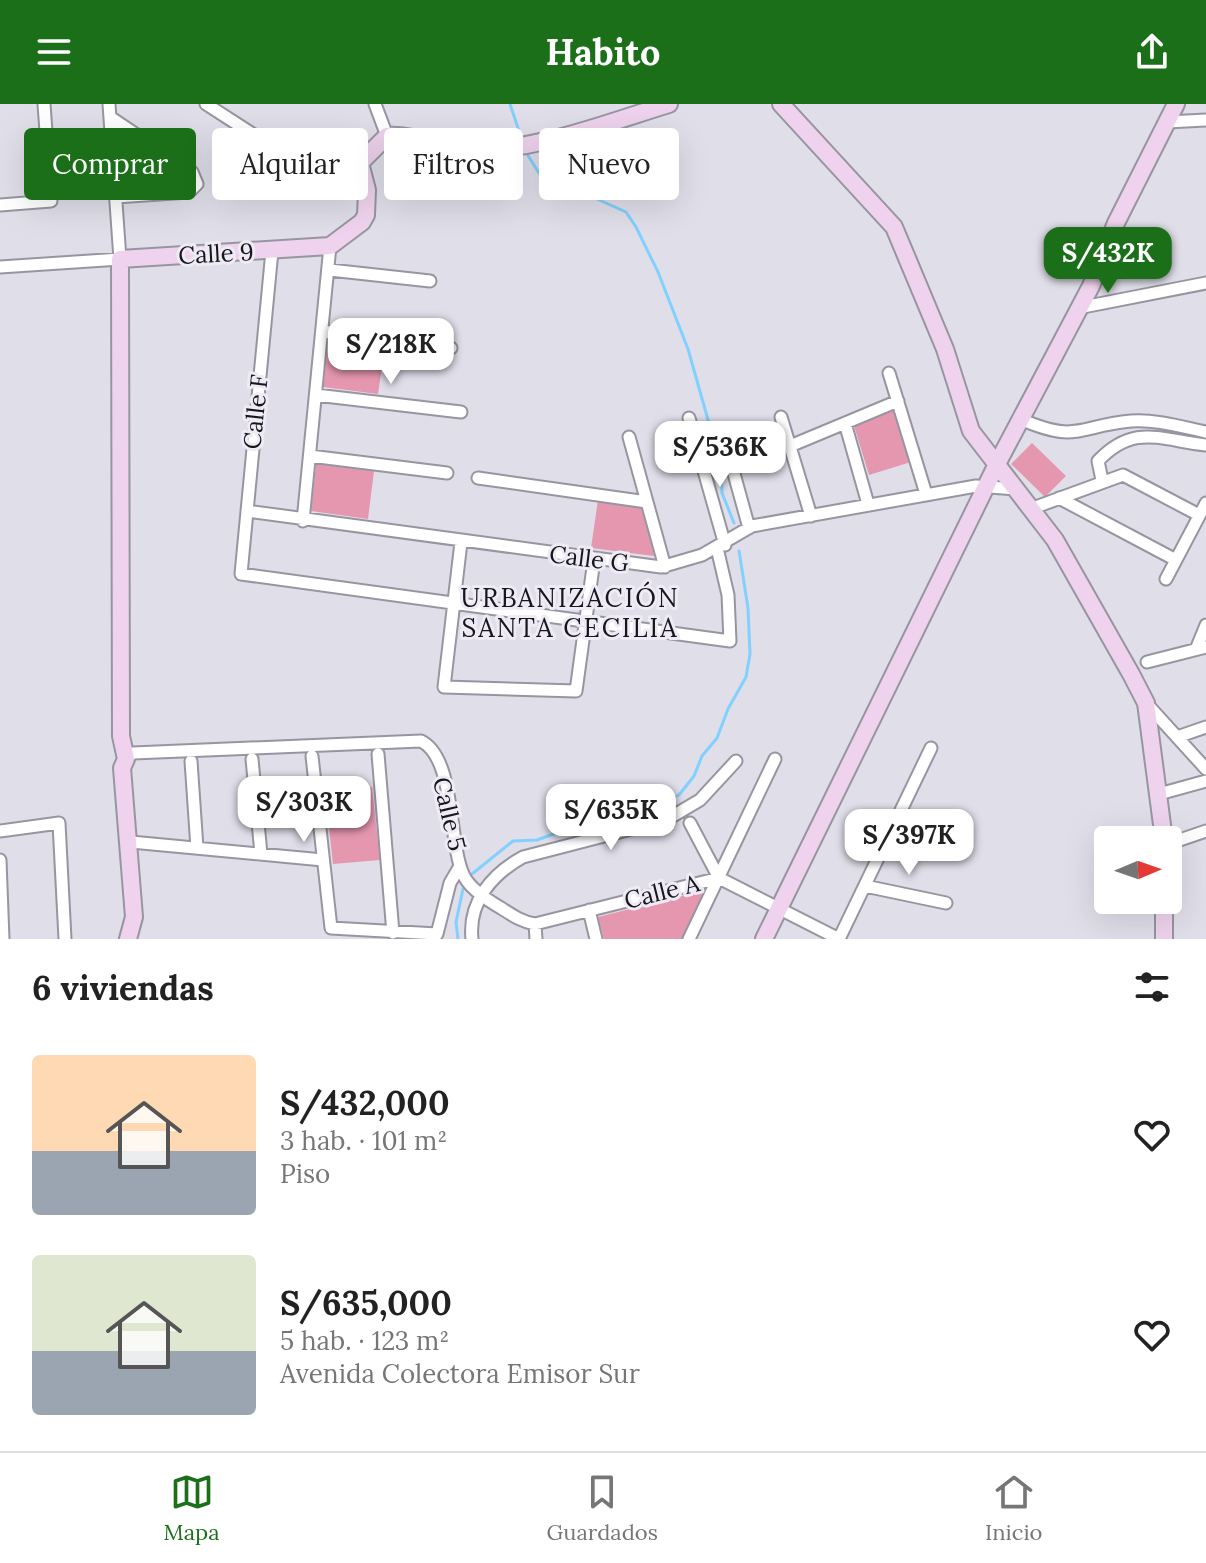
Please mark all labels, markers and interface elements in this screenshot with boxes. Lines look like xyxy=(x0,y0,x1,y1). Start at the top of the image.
text: Habito xyxy=(546,29,660,75)
icon: menu xyxy=(32,30,76,74)
icon: share xyxy=(1130,30,1174,74)
chip: Comprar xyxy=(24,128,196,200)
chip: Alquilar xyxy=(212,128,368,200)
chip: Filtros xyxy=(384,128,523,200)
chip: Nuevo xyxy=(539,128,679,200)
pin: S/432K xyxy=(1043,227,1173,295)
street label: Calle 9 xyxy=(178,236,254,271)
text: S/432K xyxy=(1062,236,1154,269)
pin: S/218K xyxy=(326,318,456,386)
text: S/218K xyxy=(346,327,436,360)
street label: Calle F xyxy=(236,373,275,451)
pin: S/536K xyxy=(655,421,785,489)
text: S/536K xyxy=(673,430,767,463)
street label: Calle G xyxy=(548,538,631,579)
district label: URBANIZACIÓN SANTA CECILIA xyxy=(461,581,679,644)
street label: Calle 5 xyxy=(426,774,473,854)
pin: S/303K xyxy=(239,776,369,844)
pin: S/635K xyxy=(546,784,676,852)
text: S/303K xyxy=(256,785,352,818)
text: S/635K xyxy=(564,793,658,826)
pin: S/397K xyxy=(844,809,974,877)
text: S/397K xyxy=(863,818,955,851)
north arrow xyxy=(1094,826,1182,914)
map controls xyxy=(1094,826,1182,914)
street label: Calle A xyxy=(621,867,704,916)
icon: filters xyxy=(1130,965,1174,1009)
text: 6 viviendas xyxy=(32,966,214,1009)
text: S/432,000 xyxy=(280,1081,450,1124)
icon: home xyxy=(96,1087,192,1183)
icon: heart xyxy=(1130,1113,1174,1157)
text: 3 hab. · 101 m² xyxy=(280,1124,447,1157)
text: Piso xyxy=(280,1157,330,1190)
text: S/635,000 xyxy=(280,1281,452,1324)
icon: home xyxy=(96,1287,192,1383)
icon: heart xyxy=(1130,1313,1174,1357)
text: 5 hab. · 123 m² xyxy=(280,1324,449,1357)
text: Avenida Colectora Emisor Sur xyxy=(280,1357,640,1390)
tab: Mapa xyxy=(164,1470,220,1546)
tab: Guardados xyxy=(547,1470,658,1546)
tab: Inicio xyxy=(985,1470,1042,1546)

